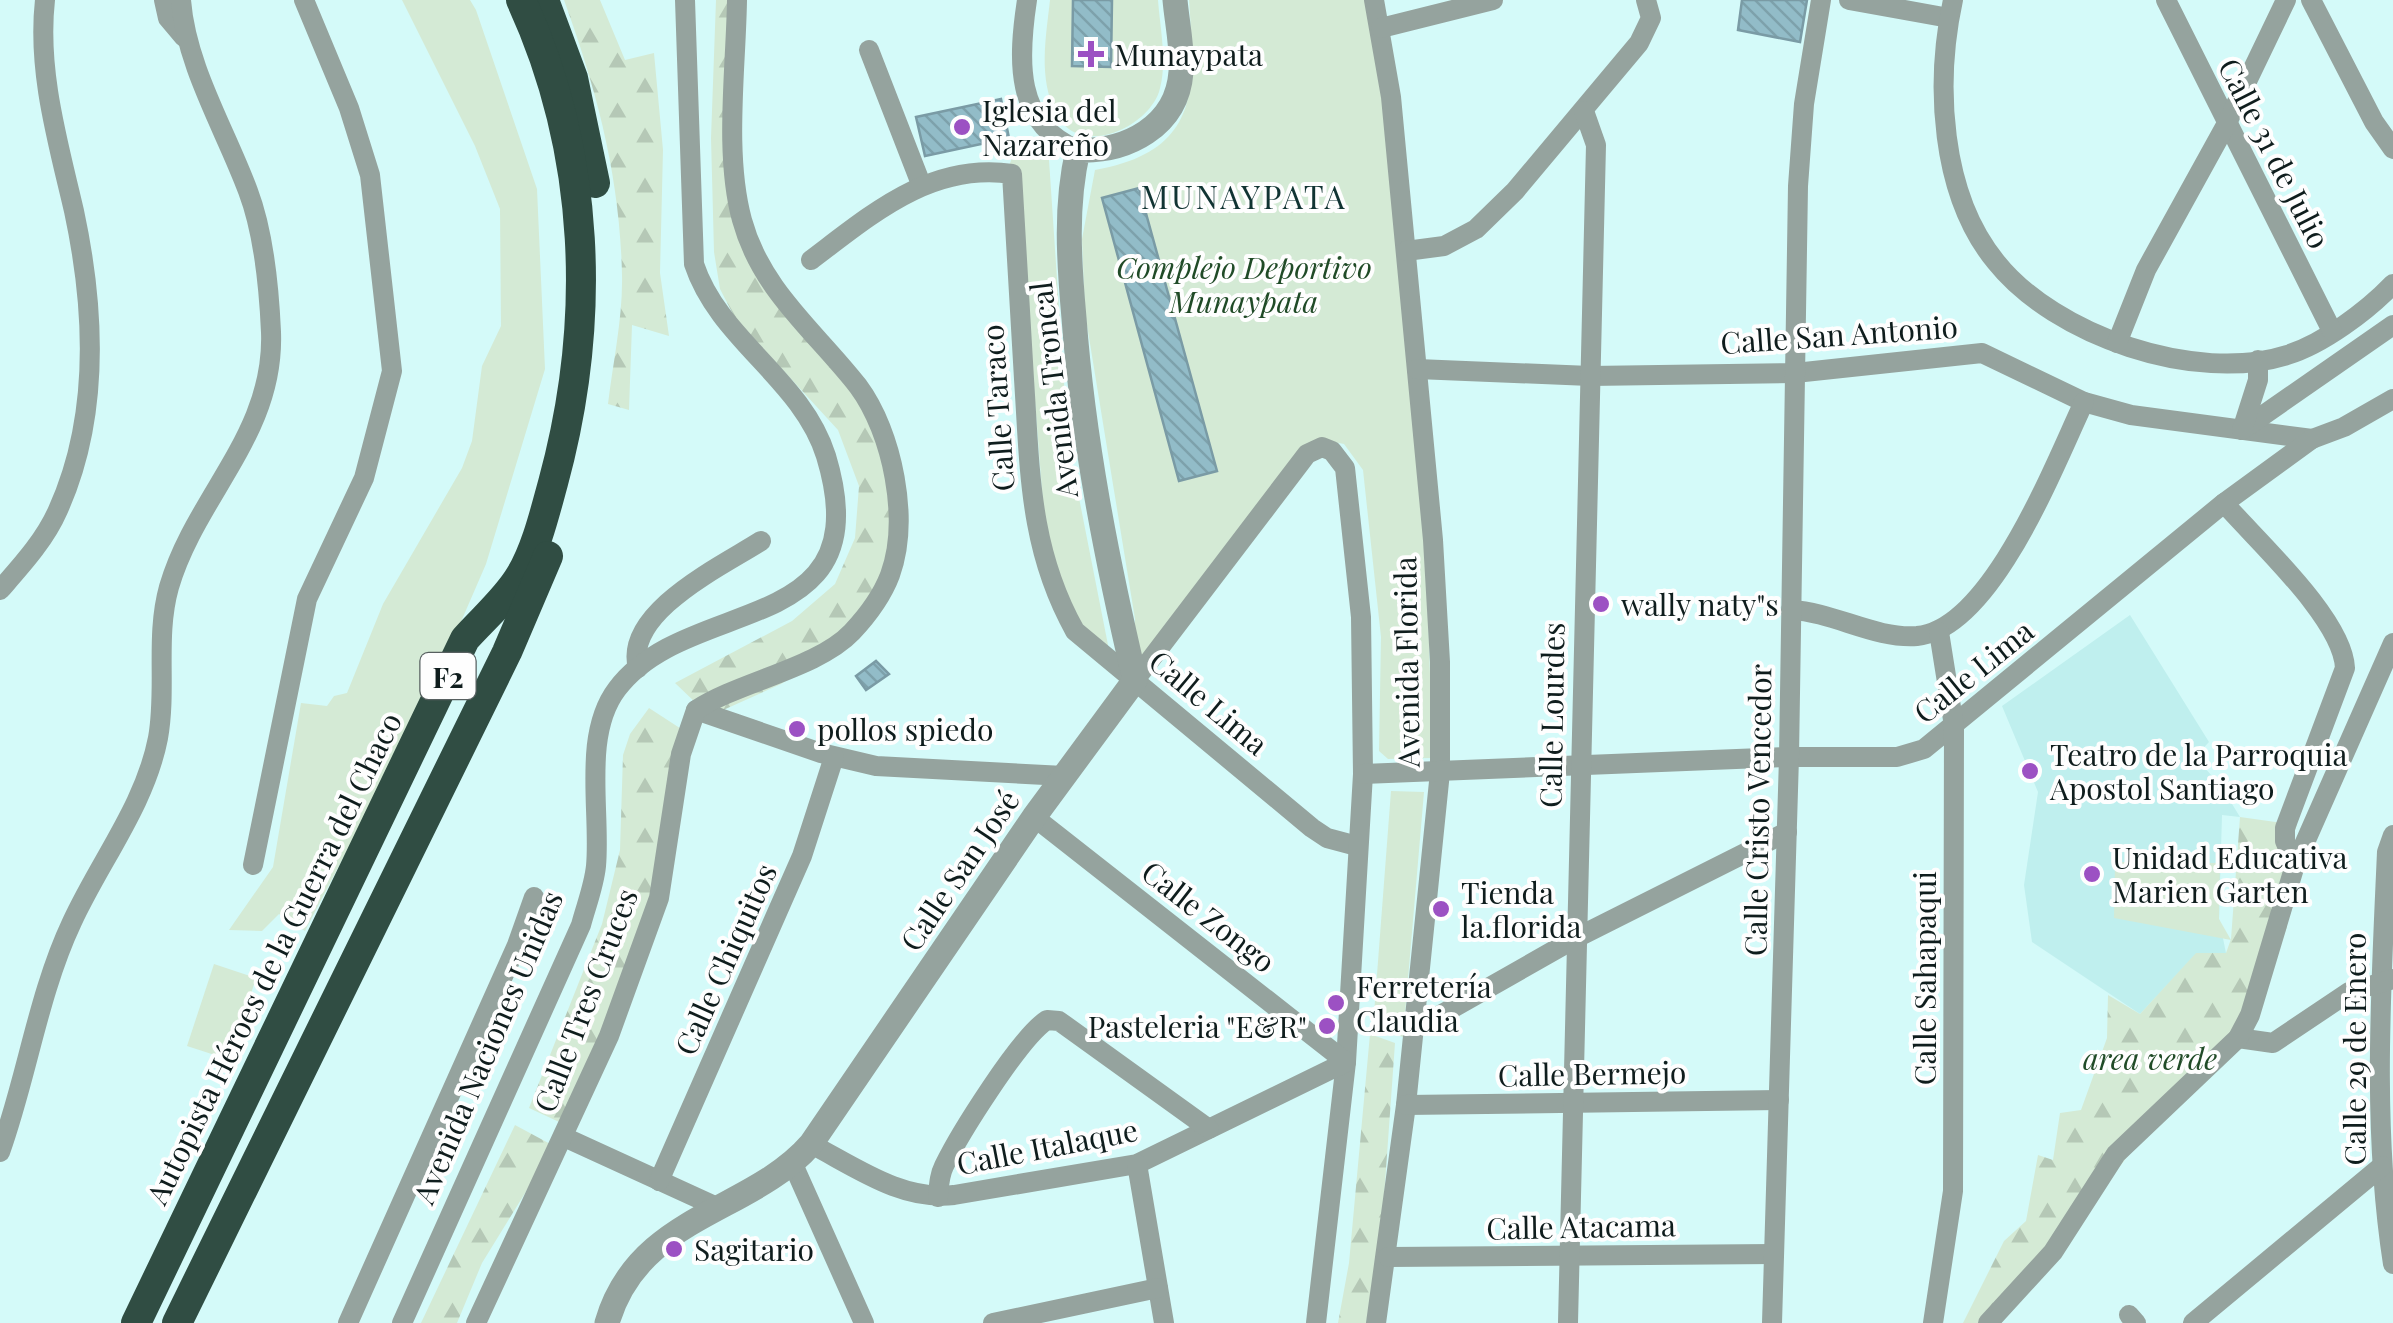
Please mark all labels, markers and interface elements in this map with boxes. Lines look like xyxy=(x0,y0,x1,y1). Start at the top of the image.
place label: Munaypata xyxy=(1114,34,1263,74)
marker: Munaypata xyxy=(1078,41,1104,67)
street label: Calle 31 de Julio xyxy=(2210,51,2340,255)
place label: Iglesia del Nazareño xyxy=(982,90,1117,164)
marker: Iglesia del Nazareño xyxy=(951,116,973,138)
district label: MUNAYPATA xyxy=(1141,174,1347,217)
park label: Complejo Deportivo Munaypata xyxy=(1116,247,1372,321)
street label: Avenida Troncal xyxy=(1020,279,1086,502)
street label: Calle San Antonio xyxy=(1719,306,1959,362)
street label: Calle Taraco xyxy=(971,323,1023,493)
street label: Avenida Florida xyxy=(1384,556,1428,769)
place label: wally naty"s xyxy=(1621,584,1779,624)
marker: wally naty"s xyxy=(1590,593,1612,615)
street label: Calle Lima xyxy=(1905,610,2041,732)
street label: Calle Lourdes xyxy=(1529,622,1573,808)
street label: Calle Lima xyxy=(1141,641,1277,763)
road number: F2 xyxy=(420,653,476,699)
street label: Calle Cristo Vencedor xyxy=(1734,664,1780,956)
street label: Autopista Héroes de la Guerra del Chaco xyxy=(136,705,410,1211)
place label: pollos spiedo xyxy=(817,709,993,749)
marker: pollos spiedo xyxy=(786,718,808,740)
place label: Teatro de la Parroquia Apostol Santiago xyxy=(2049,734,2347,808)
marker: Teatro de la Parroquia Apostol Santiago xyxy=(2019,760,2041,782)
street label: Calle San José xyxy=(890,782,1028,958)
place label: Unidad Educativa Marien Garten xyxy=(2112,837,2348,911)
street label: Calle Zongo xyxy=(1134,851,1284,981)
street label: Calle Chiquitos xyxy=(665,857,785,1061)
marker: Unidad Educativa Marien Garten xyxy=(2081,863,2103,885)
street label: Calle Sahapaqui xyxy=(1904,871,1944,1085)
place label: Tienda la.florida xyxy=(1461,872,1581,946)
street label: Calle Tres Cruces xyxy=(524,882,646,1118)
street label: Avenida Naciones Unidas xyxy=(402,884,571,1211)
marker: Tienda la.florida xyxy=(1430,898,1452,920)
street label: Calle 29 de Enero xyxy=(2334,933,2374,1165)
place label: Ferretería Claudia xyxy=(1356,966,1492,1040)
marker: Ferretería Claudia xyxy=(1325,992,1347,1014)
place label: Pasteleria "E&R" xyxy=(1088,1006,1307,1046)
marker: Pasteleria "E&R" xyxy=(1316,1015,1338,1037)
park label: area verde xyxy=(2083,1038,2217,1078)
street label: Calle Bermejo xyxy=(1497,1051,1687,1095)
street label: Calle Italaque xyxy=(953,1109,1141,1183)
street label: Calle Atacama xyxy=(1486,1204,1676,1248)
place label: Sagitario xyxy=(694,1229,814,1269)
marker: Sagitario xyxy=(663,1238,685,1260)

